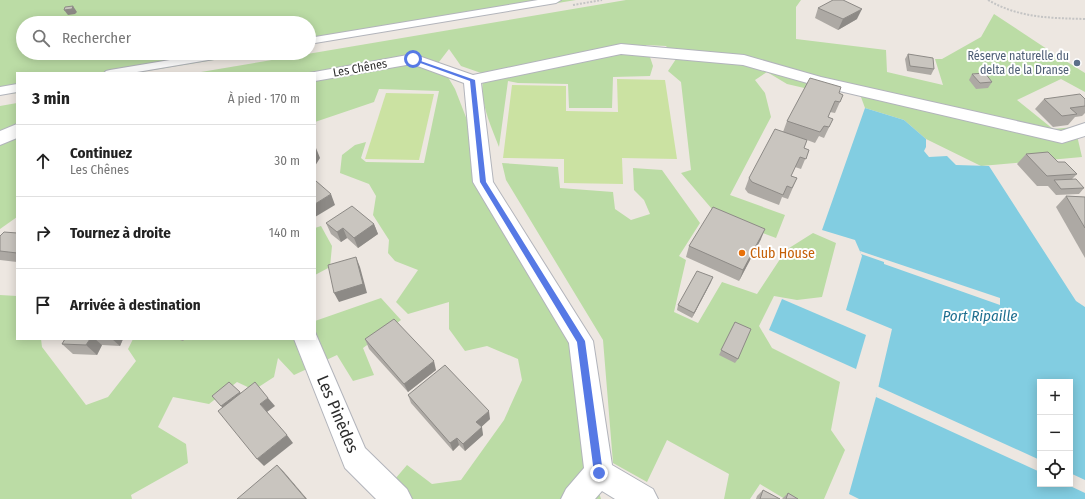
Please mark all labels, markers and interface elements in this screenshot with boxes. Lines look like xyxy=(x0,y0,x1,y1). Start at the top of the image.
search box xyxy=(16,16,316,60)
icon: search xyxy=(30,27,52,49)
text: Rechercher xyxy=(62,29,131,47)
place label: Réserve naturelle du delta de la Dranse xyxy=(968,49,1069,77)
route start xyxy=(404,50,422,68)
street label: Les Chênes xyxy=(332,56,388,80)
marker: Réserve naturelle du delta de la Dranse xyxy=(1072,58,1082,68)
text: 3 min xyxy=(32,88,70,109)
text: À pied · 170 m xyxy=(228,91,300,106)
text: Continuez xyxy=(70,144,132,162)
icon: ahead xyxy=(32,150,54,172)
text: 30 m xyxy=(274,153,300,168)
text: Les Chênes xyxy=(70,162,129,177)
icon: right xyxy=(32,222,54,244)
text: Tournez à droite xyxy=(70,224,171,242)
text: 140 m xyxy=(269,225,300,240)
place label: Club House xyxy=(750,245,815,262)
marker: Club House xyxy=(737,248,747,258)
icon: arrive xyxy=(32,294,54,316)
text: Arrivée à destination xyxy=(70,296,201,314)
water label: Port Ripaille xyxy=(943,307,1017,325)
street label: Les Pinèdes xyxy=(312,372,363,456)
map controls xyxy=(1037,379,1073,487)
button: + xyxy=(1037,379,1073,415)
button: − xyxy=(1037,415,1073,451)
button: locate xyxy=(1037,451,1073,487)
route end xyxy=(590,464,608,482)

